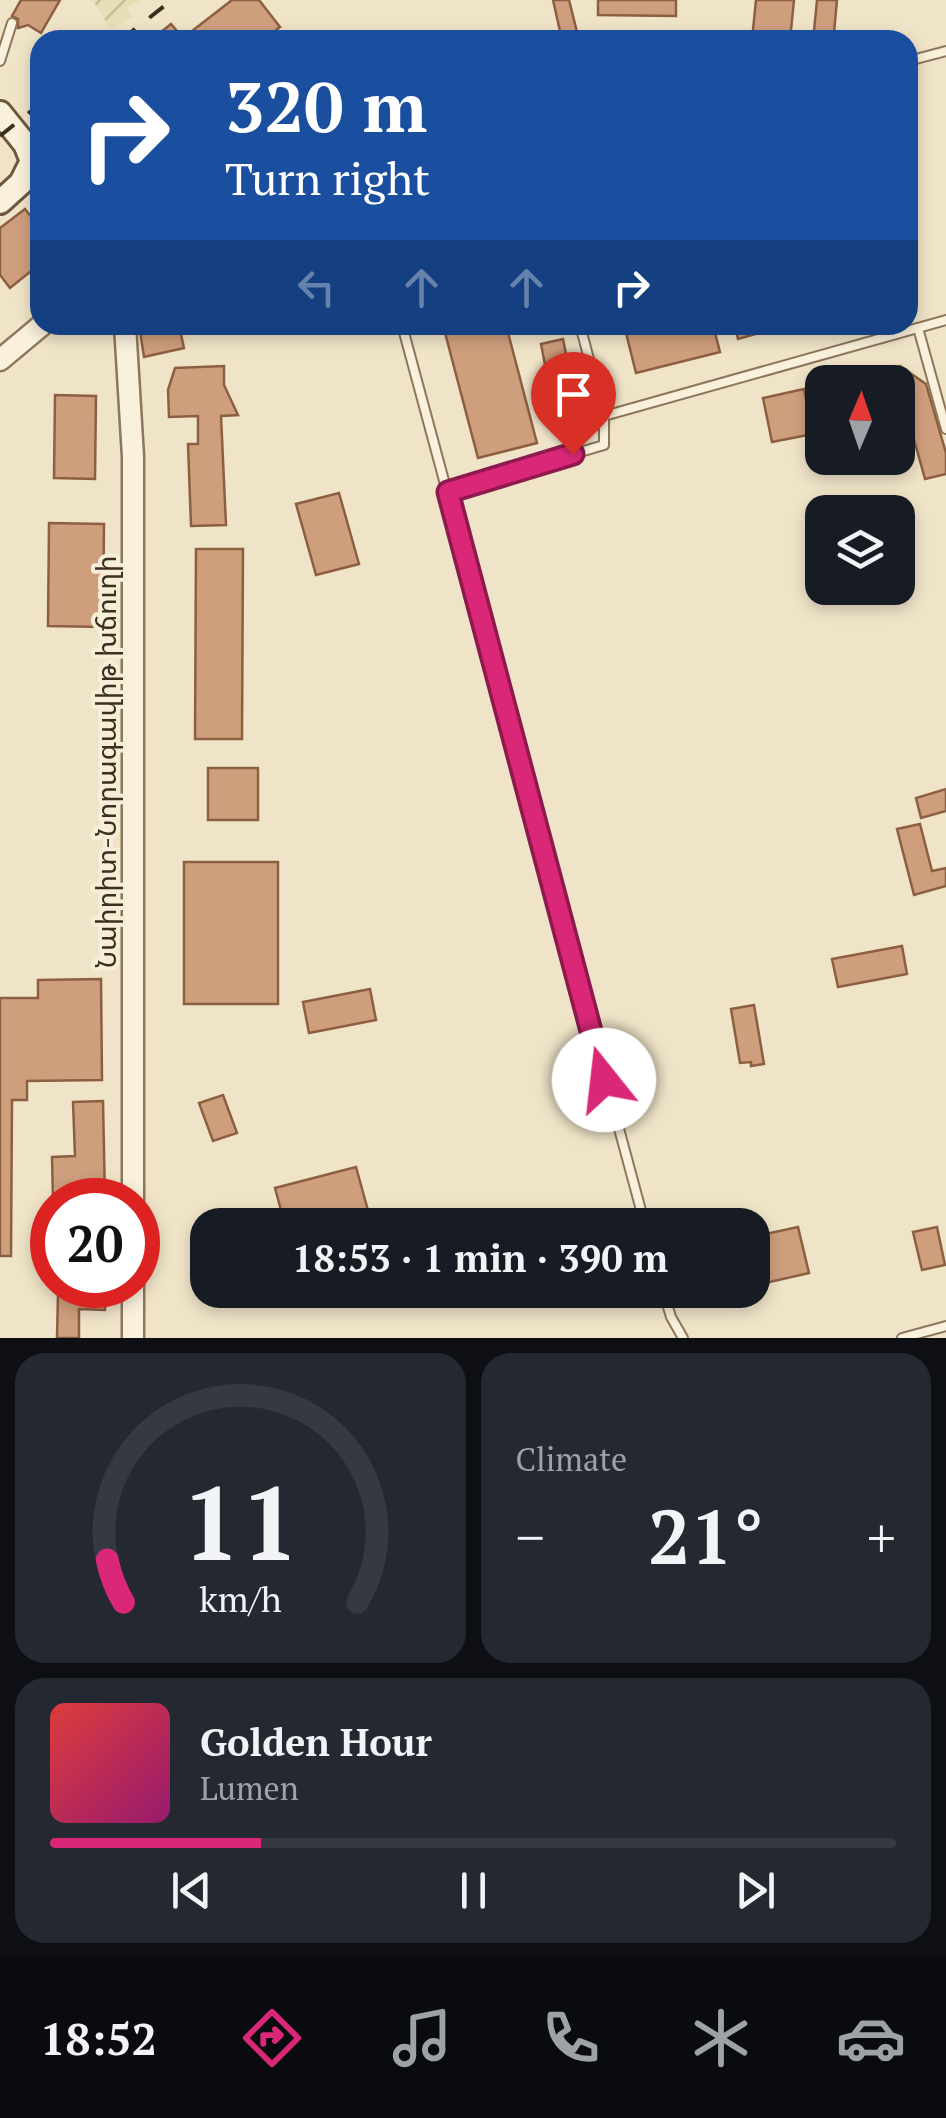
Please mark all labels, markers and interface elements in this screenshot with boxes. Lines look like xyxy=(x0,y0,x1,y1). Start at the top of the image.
text: 320 m xyxy=(225,59,427,152)
icon: right xyxy=(60,70,190,200)
text: Turn right xyxy=(225,148,430,208)
icon: left xyxy=(289,260,344,315)
icon: ahead xyxy=(394,260,449,315)
icon: ahead xyxy=(499,260,554,315)
icon: right xyxy=(604,260,659,315)
pin xyxy=(531,352,616,455)
north arrow xyxy=(805,365,915,475)
map controls xyxy=(805,365,915,605)
icon: arrive xyxy=(546,367,601,422)
button: layers xyxy=(805,495,915,605)
street label: Նաիրիտ-Նորագավիթ խճուղի xyxy=(87,556,124,968)
position arrow xyxy=(552,1028,656,1132)
speed limit sign: 20 xyxy=(30,1178,160,1308)
text: 18:53 · 1 min · 390 m xyxy=(292,1233,668,1283)
text: Climate xyxy=(516,1438,627,1480)
text: 11 xyxy=(181,1452,299,1590)
text: 21° xyxy=(648,1486,764,1585)
text: − xyxy=(516,1500,545,1573)
text: + xyxy=(867,1500,896,1573)
text: km/h xyxy=(199,1575,282,1622)
text: Golden Hour xyxy=(200,1717,432,1767)
text: Lumen xyxy=(200,1767,299,1809)
icon: previous xyxy=(164,1863,219,1918)
icon: pause xyxy=(446,1863,501,1918)
icon: next xyxy=(728,1863,783,1918)
icon: directions xyxy=(237,2003,307,2073)
icon: music xyxy=(387,2003,457,2073)
icon: phone xyxy=(536,2003,606,2073)
icon: climate xyxy=(686,2003,756,2073)
icon: car xyxy=(836,2003,906,2073)
text: 18:52 xyxy=(40,2008,157,2068)

